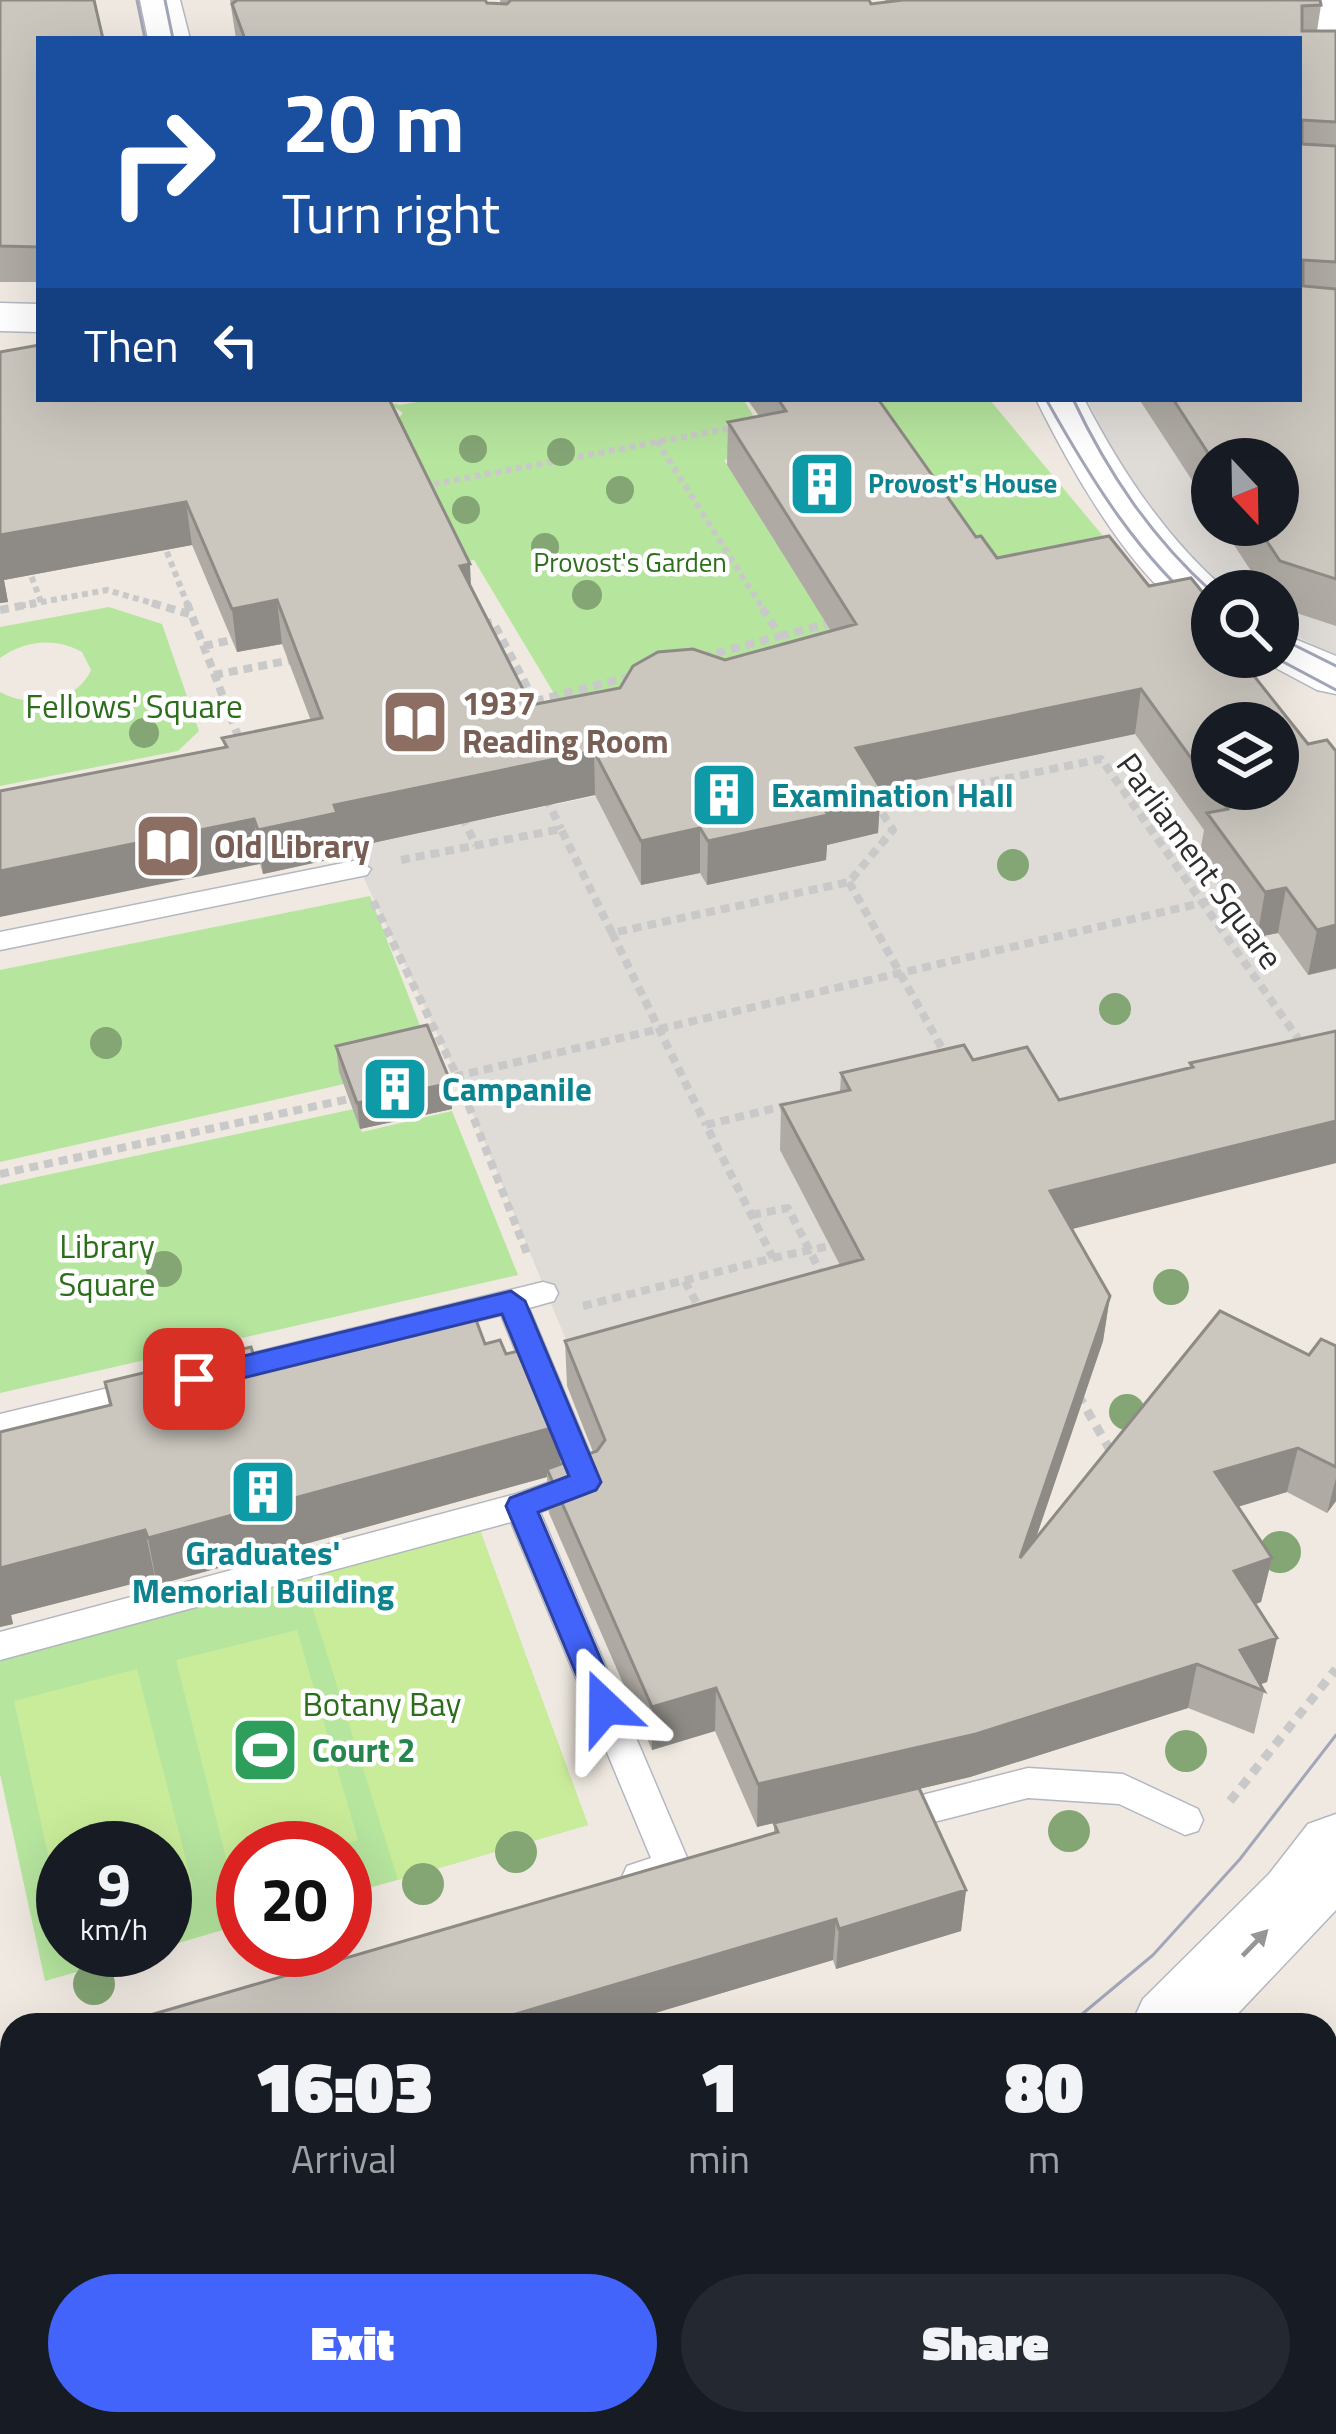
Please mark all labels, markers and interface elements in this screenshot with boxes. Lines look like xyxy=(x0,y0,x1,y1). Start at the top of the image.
text: 20 m xyxy=(282,57,465,185)
icon: right xyxy=(84,84,240,240)
text: Turn right xyxy=(282,172,500,254)
text: Then xyxy=(84,311,179,379)
icon: left xyxy=(203,312,269,378)
north arrow xyxy=(1191,438,1299,546)
map controls xyxy=(1191,438,1299,810)
building icon: Provost's House xyxy=(787,449,857,519)
place label: Provost's House xyxy=(868,462,1057,503)
park label: Provost's Garden xyxy=(533,541,727,582)
button: search xyxy=(1191,570,1299,678)
place label: 1937 Reading Room xyxy=(462,678,669,766)
park label: Fellows' Square xyxy=(25,681,243,731)
library icon: 1937 Reading Room xyxy=(380,687,450,757)
button: layers xyxy=(1191,702,1299,810)
street label: Parliament Square xyxy=(1104,743,1296,979)
building icon: Examination Hall xyxy=(689,760,759,830)
place label: Examination Hall xyxy=(771,770,1014,820)
library icon: Old Library xyxy=(133,811,203,881)
place label: Old Library xyxy=(214,821,370,871)
building icon: Campanile xyxy=(360,1054,430,1124)
place label: Campanile xyxy=(442,1064,592,1114)
park label: Library Square xyxy=(58,1221,156,1309)
pin xyxy=(143,1328,245,1430)
icon: arrive xyxy=(161,1346,227,1412)
building icon: Graduates' Memorial Building xyxy=(228,1457,298,1527)
place label: Graduates' Memorial Building xyxy=(132,1528,394,1616)
position arrow xyxy=(542,1644,668,1770)
park label: Botany Bay xyxy=(302,1679,462,1729)
sports icon: Court 2 xyxy=(230,1715,300,1785)
place label: Court 2 xyxy=(312,1725,416,1775)
speed limit sign: 20 xyxy=(216,1821,372,1977)
text: 9 xyxy=(97,1838,131,1929)
text: km/h xyxy=(80,1906,148,1952)
one-way arrow xyxy=(1240,1929,1268,1958)
text: 16:03 xyxy=(254,2030,434,2140)
text: 1 xyxy=(699,2030,739,2140)
text: 80 xyxy=(1004,2030,1084,2140)
text: Arrival xyxy=(291,2129,397,2188)
text: min xyxy=(688,2129,750,2188)
text: m xyxy=(1028,2129,1060,2188)
button: Exit xyxy=(48,2274,657,2412)
button: Share xyxy=(681,2274,1290,2412)

